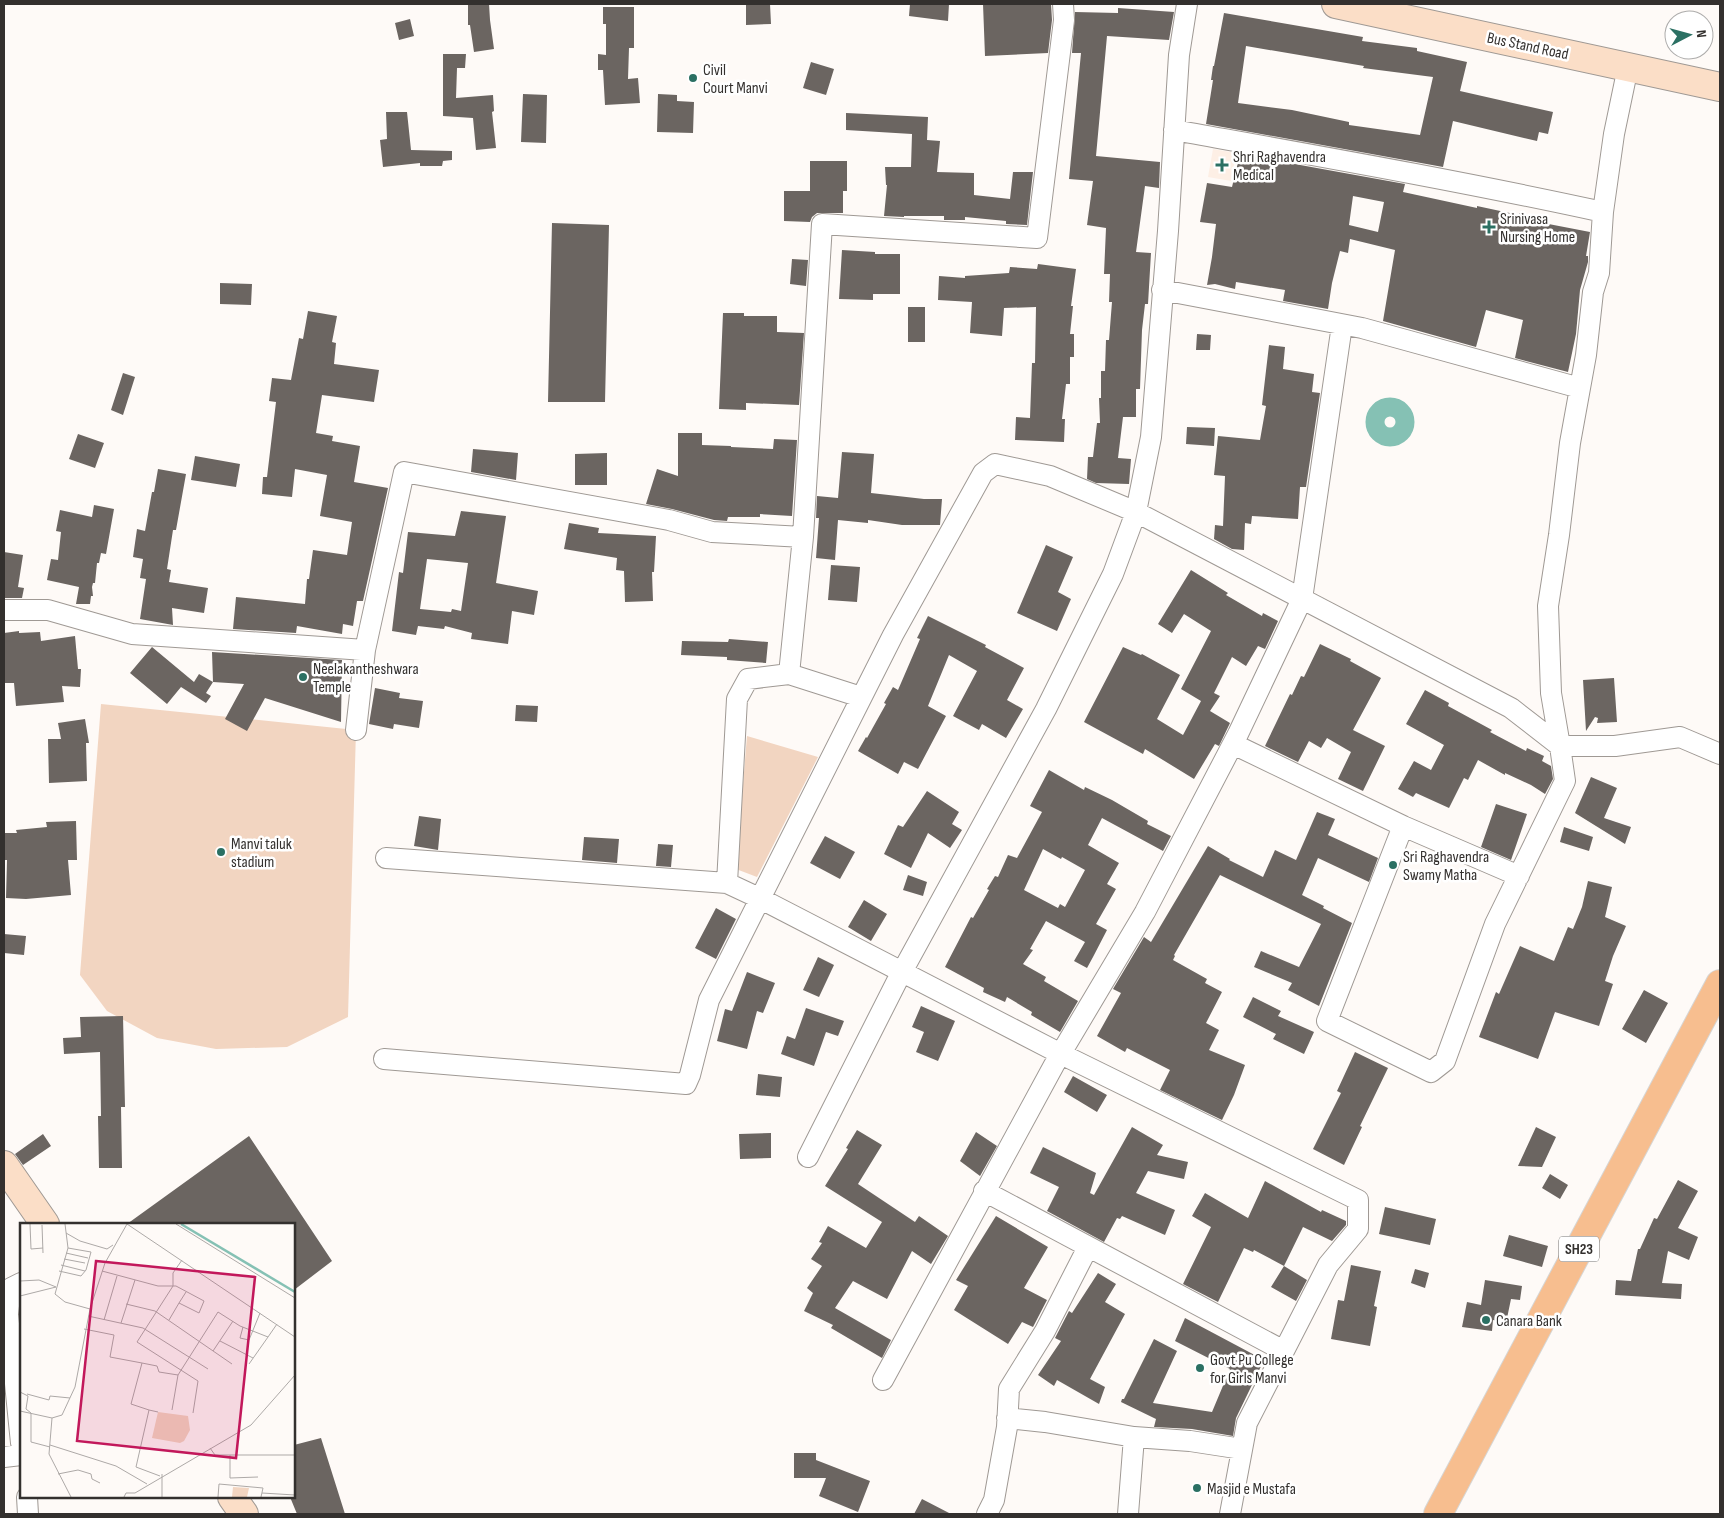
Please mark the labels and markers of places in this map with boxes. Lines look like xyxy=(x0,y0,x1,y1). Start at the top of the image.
place label: Civil Court Manvi xyxy=(703,61,768,98)
marker: Civil Court Manvi xyxy=(687,72,699,84)
place label: Shri Raghavendra Medical xyxy=(1233,148,1326,185)
marker: Shri Raghavendra Medical xyxy=(1215,158,1229,172)
place label: Srinivasa Nursing Home xyxy=(1500,210,1575,247)
marker: Srinivasa Nursing Home xyxy=(1482,220,1496,234)
place label: Neelakantheshwara Temple xyxy=(313,660,419,697)
marker: Neelakantheshwara Temple xyxy=(297,671,309,683)
place label: Manvi taluk stadium xyxy=(231,835,292,872)
marker: Manvi taluk stadium xyxy=(215,846,227,858)
place label: Sri Raghavendra Swamy Matha xyxy=(1403,848,1489,885)
marker: Sri Raghavendra Swamy Matha xyxy=(1387,859,1399,871)
place label: Canara Bank xyxy=(1496,1312,1562,1331)
marker: Canara Bank xyxy=(1480,1314,1492,1326)
place label: Govt Pu College for Girls Manvi xyxy=(1210,1351,1294,1388)
marker: Govt Pu College for Girls Manvi xyxy=(1194,1362,1206,1374)
place label: Masjid e Mustafa xyxy=(1207,1480,1296,1499)
marker: Masjid e Mustafa xyxy=(1191,1482,1203,1494)

